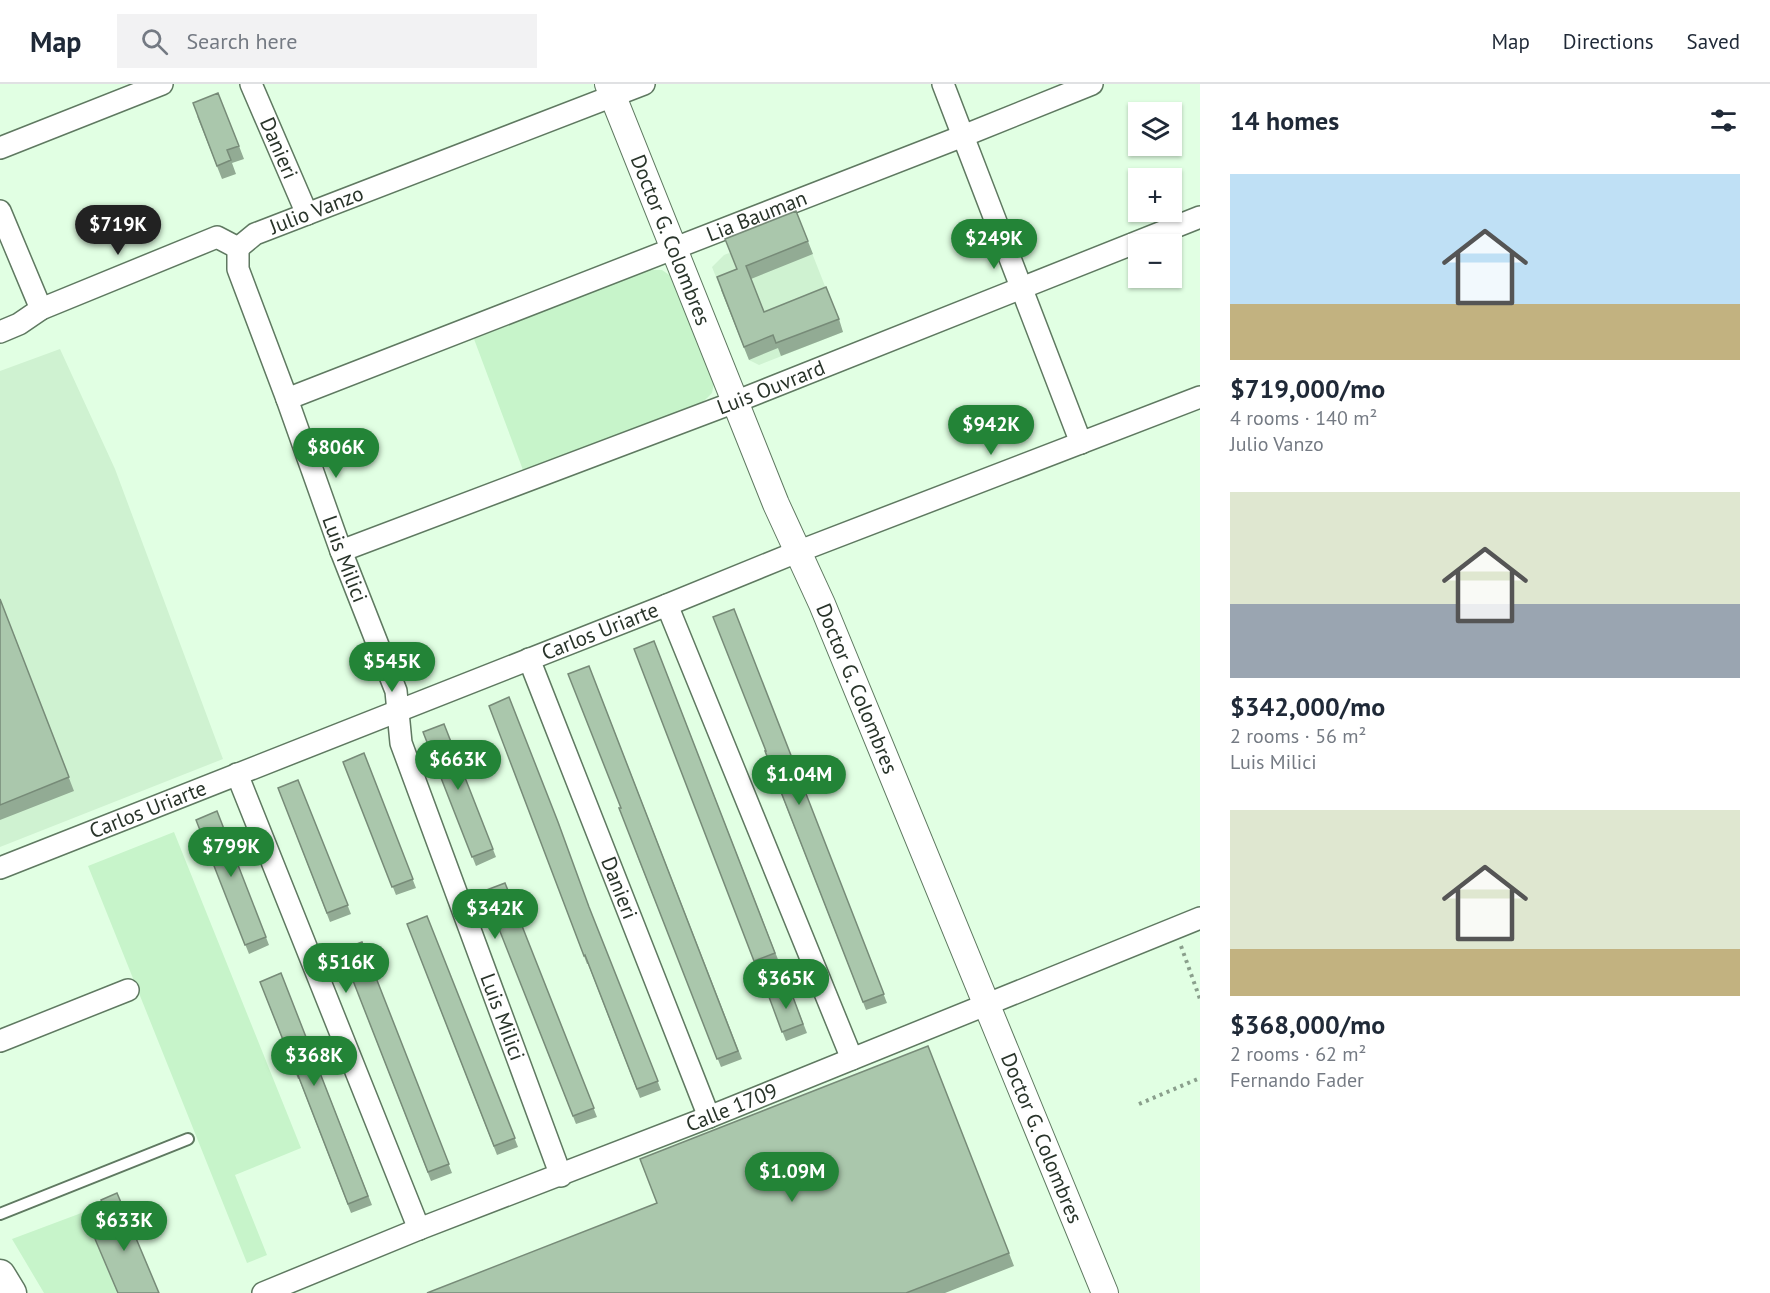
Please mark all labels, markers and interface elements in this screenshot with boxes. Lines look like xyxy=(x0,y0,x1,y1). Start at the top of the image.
search box xyxy=(117,14,537,68)
text: Map xyxy=(30,23,81,60)
icon: search xyxy=(138,25,171,58)
text: Search here xyxy=(186,27,297,55)
text: Map xyxy=(1491,28,1530,55)
text: Directions xyxy=(1563,28,1654,55)
text: Saved xyxy=(1687,28,1740,55)
map controls xyxy=(1128,102,1182,288)
button: layers xyxy=(1128,102,1182,156)
text: 14 homes xyxy=(1230,104,1339,137)
icon: filters xyxy=(1707,104,1740,137)
street label: Danieri xyxy=(254,113,304,183)
street label: Doctor G. Colombres xyxy=(625,150,717,329)
button: + xyxy=(1128,168,1182,222)
street label: Julio Vanzo xyxy=(265,179,367,240)
street label: Lia Bauman xyxy=(702,184,811,248)
pin: $719K xyxy=(76,205,160,256)
text: $719K xyxy=(89,211,147,237)
icon: home xyxy=(1431,213,1539,321)
pin: $249K xyxy=(952,219,1036,270)
text: $249K xyxy=(965,225,1023,251)
button: − xyxy=(1128,234,1182,288)
street label: Luis Ouvrard xyxy=(713,354,829,421)
text: $719,000/mo xyxy=(1230,372,1385,405)
pin: $942K xyxy=(949,405,1033,456)
text: 4 rooms · 140 m² xyxy=(1230,405,1377,431)
text: $942K xyxy=(962,411,1020,437)
pin: $806K xyxy=(294,428,378,479)
text: Julio Vanzo xyxy=(1230,431,1324,457)
text: $806K xyxy=(307,434,365,460)
street label: Luis Milici xyxy=(316,512,374,606)
icon: home xyxy=(1431,531,1539,639)
street label: Carlos Uriarte xyxy=(538,596,662,666)
street label: Doctor G. Colombres xyxy=(810,599,904,778)
pin: $545K xyxy=(350,642,434,693)
text: $545K xyxy=(363,648,421,674)
text: $342,000/mo xyxy=(1230,690,1385,723)
text: 2 rooms · 56 m² xyxy=(1230,723,1366,749)
pin: $663K xyxy=(416,740,500,791)
text: $663K xyxy=(429,746,487,772)
text: Luis Milici xyxy=(1230,749,1317,775)
pin: $1.04M xyxy=(750,755,848,806)
text: $1.04M xyxy=(766,761,832,787)
street label: Carlos Uriarte xyxy=(85,774,210,844)
pin: $799K xyxy=(189,827,273,878)
text: $799K xyxy=(202,833,260,859)
icon: home xyxy=(1431,849,1539,957)
street label: Danieri xyxy=(595,853,644,923)
pin: $342K xyxy=(453,889,537,940)
text: $342K xyxy=(466,895,524,921)
pin: $516K xyxy=(304,943,388,994)
text: $516K xyxy=(317,949,375,975)
pin: $365K xyxy=(744,959,828,1010)
text: $365K xyxy=(757,965,815,991)
street label: Luis Milici xyxy=(474,969,531,1064)
text: $368,000/mo xyxy=(1230,1008,1385,1041)
pin: $368K xyxy=(272,1036,356,1087)
text: 2 rooms · 62 m² xyxy=(1230,1041,1366,1067)
text: $368K xyxy=(285,1042,343,1068)
street label: Doctor G. Colombres xyxy=(995,1049,1089,1227)
text: Fernando Fader xyxy=(1230,1067,1364,1093)
street label: Calle 1709 xyxy=(682,1077,781,1138)
pin: $1.09M xyxy=(743,1152,841,1203)
text: $1.09M xyxy=(759,1158,825,1184)
pin: $633K xyxy=(82,1201,166,1252)
text: $633K xyxy=(95,1207,153,1233)

